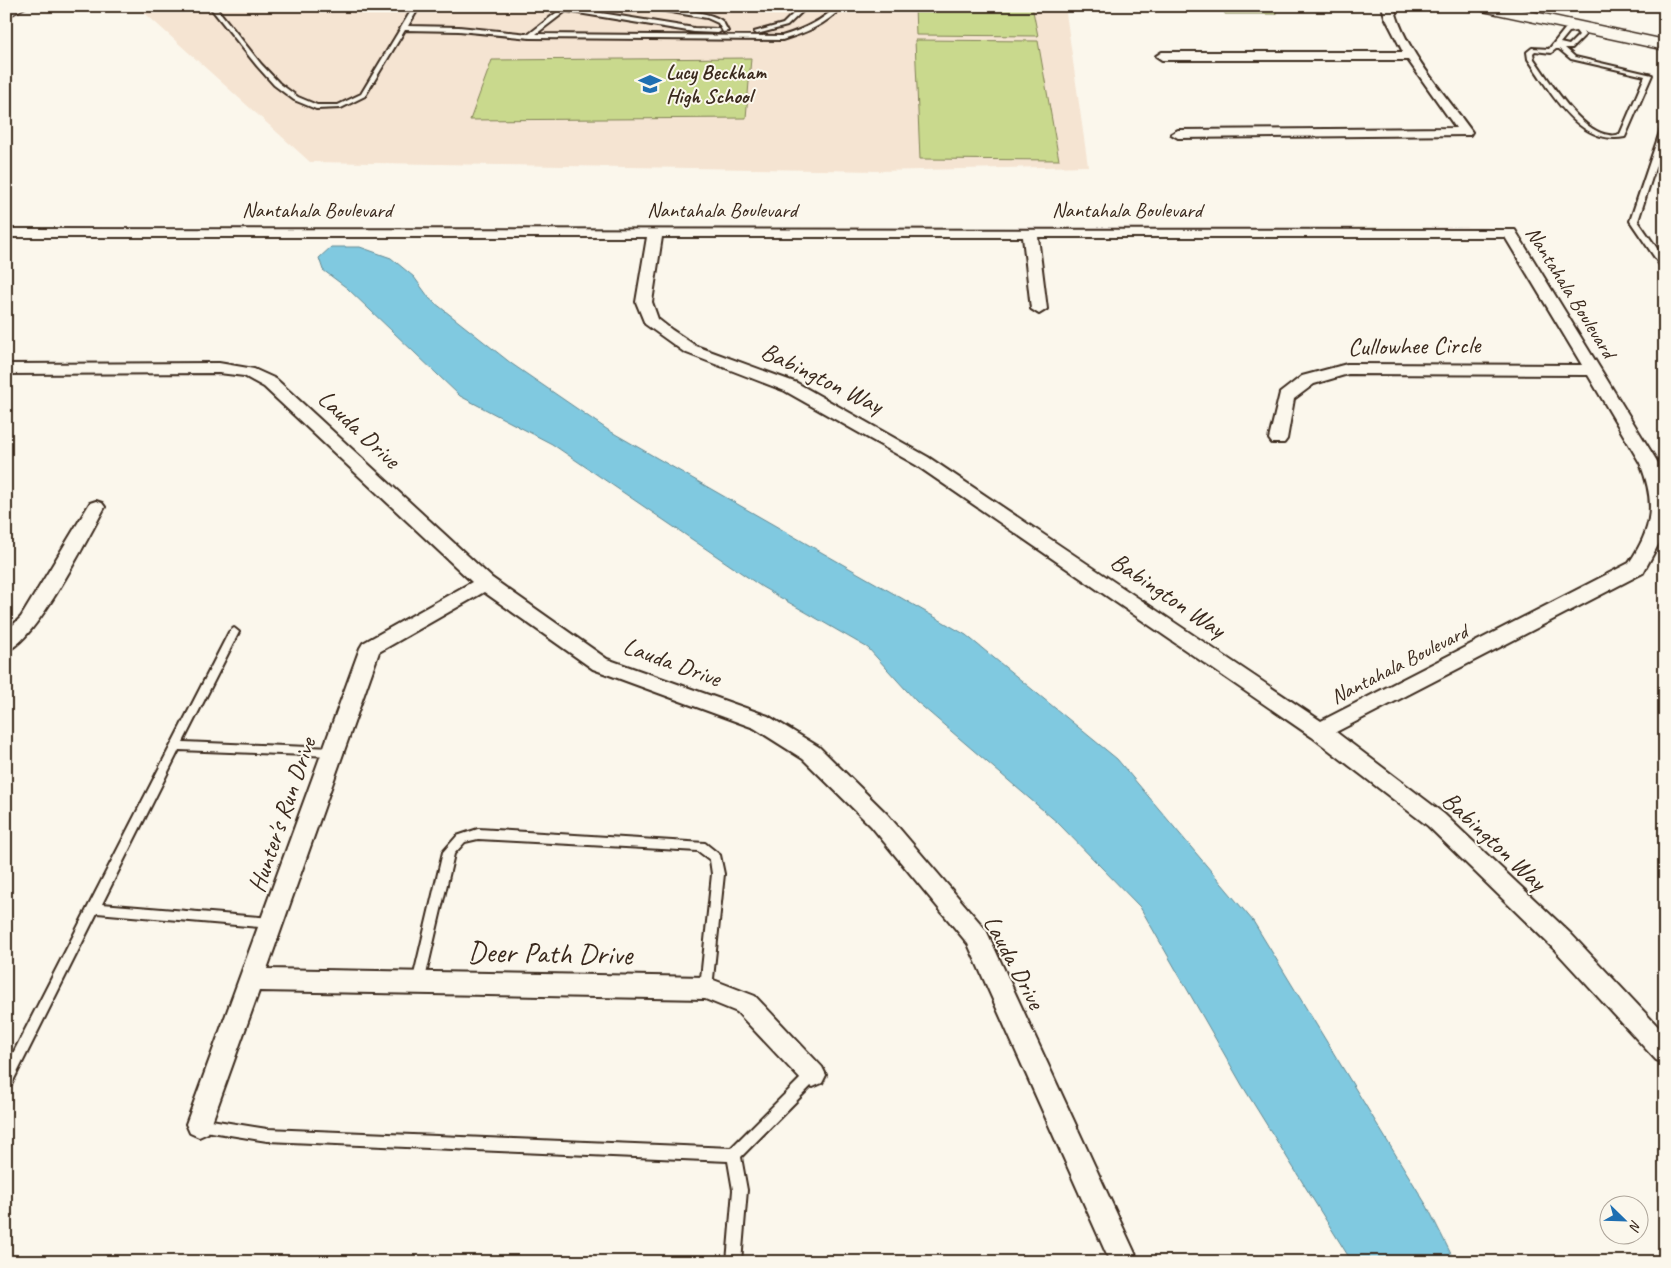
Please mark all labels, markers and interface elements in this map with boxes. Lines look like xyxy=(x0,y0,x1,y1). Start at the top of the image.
place label: Lucy Beckham High School xyxy=(666,59,767,109)
school or university icon: Lucy Beckham High School xyxy=(637,71,663,97)
street label: Nantahala Boulevard xyxy=(242,197,396,223)
street label: Nantahala Boulevard xyxy=(647,197,801,223)
street label: Nantahala Boulevard xyxy=(1052,197,1206,223)
street label: Nantahala Boulevard xyxy=(1520,221,1624,366)
street label: Cullowhee Circle xyxy=(1348,329,1482,363)
street label: Babington Way xyxy=(756,335,890,422)
street label: Lauda Drive xyxy=(311,383,408,477)
street label: Babington Way xyxy=(1105,545,1233,646)
street label: Nantahala Boulevard xyxy=(1326,617,1475,710)
street label: Lauda Drive xyxy=(619,630,727,695)
street label: Hunter's Run Drive xyxy=(241,732,324,896)
street label: Babington Way xyxy=(1435,784,1555,899)
street label: Lauda Drive xyxy=(976,910,1053,1016)
street label: Deer Path Drive xyxy=(467,933,635,973)
north arrow xyxy=(1598,1196,1648,1246)
text: N xyxy=(1625,1218,1645,1234)

